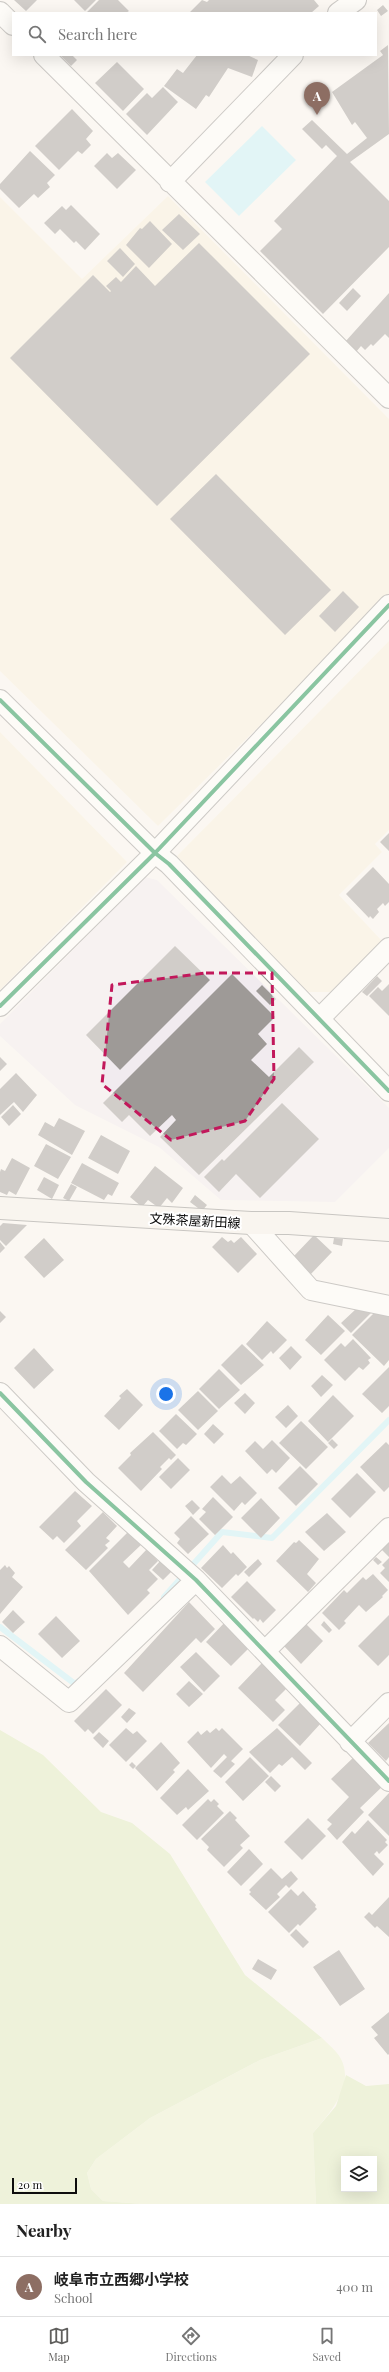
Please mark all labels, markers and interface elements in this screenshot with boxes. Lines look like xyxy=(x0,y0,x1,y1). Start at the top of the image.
search box xyxy=(12,12,377,56)
icon: search xyxy=(26,23,48,45)
text: Search here xyxy=(58,24,137,44)
pin: A xyxy=(304,82,330,115)
street label: 文殊茶屋新田線 xyxy=(149,1209,241,1231)
your location xyxy=(156,1384,176,1404)
map controls xyxy=(341,2156,377,2192)
button: layers xyxy=(341,2156,377,2192)
scale bar xyxy=(12,2176,77,2195)
text: 20 m xyxy=(18,2177,42,2192)
text: Nearby xyxy=(16,2219,71,2241)
text: 岐阜市立西郷小学校 xyxy=(54,2269,189,2289)
text: A xyxy=(25,2278,33,2295)
text: 400 m xyxy=(336,2278,373,2295)
text: School xyxy=(54,2289,93,2306)
tab: Map xyxy=(48,2325,70,2364)
tab: Directions xyxy=(165,2325,217,2364)
tab: Saved xyxy=(313,2325,341,2364)

